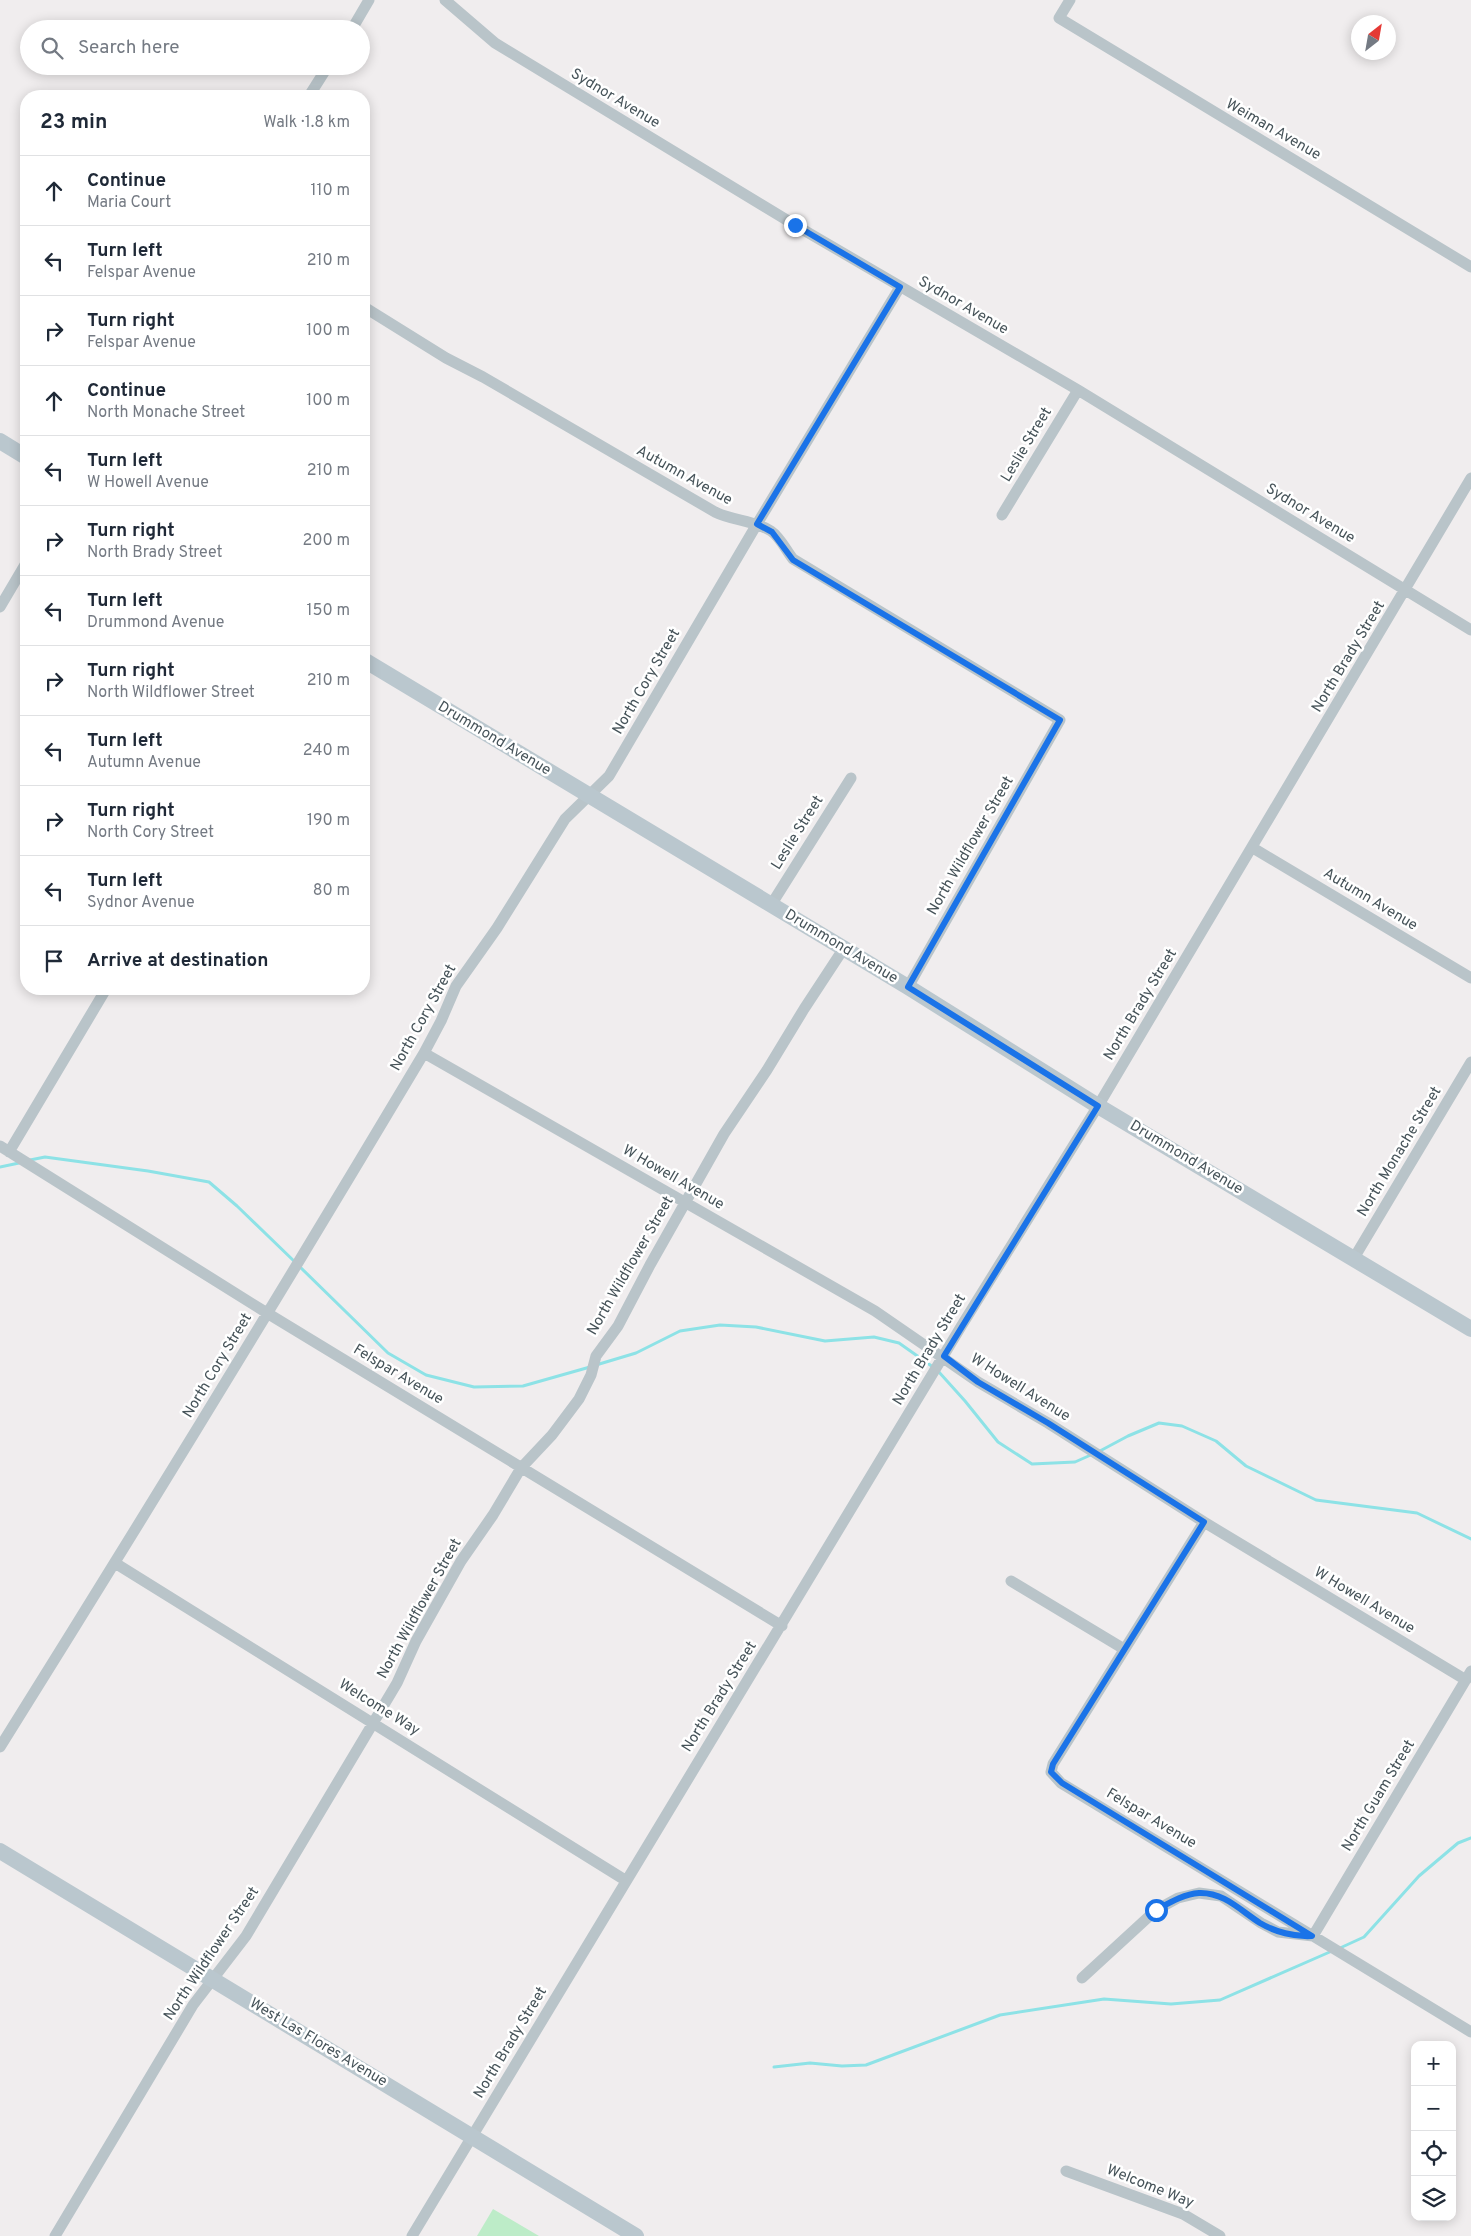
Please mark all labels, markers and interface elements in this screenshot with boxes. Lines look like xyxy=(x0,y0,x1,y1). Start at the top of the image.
north arrow xyxy=(1351,15,1396,60)
search box xyxy=(20,20,370,75)
icon: search xyxy=(38,34,66,62)
text: Search here xyxy=(78,36,180,60)
street label: Sydnor Avenue xyxy=(567,65,663,133)
street label: Weiman Avenue xyxy=(1222,95,1324,165)
text: 23 min xyxy=(40,109,107,136)
text: Walk · 1.8 km xyxy=(263,113,350,133)
text: Continue xyxy=(87,169,166,193)
icon: ahead xyxy=(40,177,68,205)
text: 110 m xyxy=(310,181,350,201)
text: Maria Court xyxy=(87,193,171,213)
route end xyxy=(784,214,807,237)
text: Turn left xyxy=(87,239,163,263)
icon: left xyxy=(40,247,68,275)
text: 210 m xyxy=(307,251,350,271)
text: Felspar Avenue xyxy=(87,263,196,283)
street label: Sydnor Avenue xyxy=(915,273,1011,339)
text: Turn right xyxy=(87,309,175,333)
icon: right xyxy=(40,317,68,345)
text: 100 m xyxy=(306,321,350,341)
text: Felspar Avenue xyxy=(87,333,196,353)
text: Continue xyxy=(87,379,166,403)
icon: ahead xyxy=(40,387,68,415)
text: 100 m xyxy=(306,391,350,411)
text: North Monache Street xyxy=(87,403,245,423)
street label: Leslie Street xyxy=(997,404,1057,486)
street label: Autumn Avenue xyxy=(633,442,735,510)
text: Turn left xyxy=(87,449,163,473)
icon: left xyxy=(40,457,68,485)
text: 210 m xyxy=(307,461,350,481)
text: W Howell Avenue xyxy=(87,473,209,493)
street label: Sydnor Avenue xyxy=(1262,480,1358,548)
text: Turn right xyxy=(87,519,175,543)
icon: right xyxy=(40,527,68,555)
text: 200 m xyxy=(302,531,350,551)
text: North Brady Street xyxy=(87,543,223,563)
text: Turn left xyxy=(87,589,163,613)
icon: left xyxy=(40,597,68,625)
street label: North Brady Street xyxy=(1308,598,1390,716)
text: 150 m xyxy=(307,601,350,621)
text: Drummond Avenue xyxy=(87,613,224,633)
street label: North Cory Street xyxy=(609,626,685,738)
text: Turn right xyxy=(87,659,175,683)
icon: right xyxy=(40,667,68,695)
text: 210 m xyxy=(307,671,350,691)
text: North Wildflower Street xyxy=(87,683,255,703)
street label: Drummond Avenue xyxy=(434,698,554,780)
text: Turn left xyxy=(87,729,163,753)
icon: left xyxy=(40,737,68,765)
text: 240 m xyxy=(303,741,350,761)
text: Autumn Avenue xyxy=(87,753,201,773)
street label: North Wildflower Street xyxy=(923,773,1019,919)
street label: Leslie Street xyxy=(768,792,828,874)
text: Turn right xyxy=(87,799,175,823)
icon: right xyxy=(40,807,68,835)
text: 190 m xyxy=(307,811,350,831)
text: North Cory Street xyxy=(87,823,214,843)
street label: Autumn Avenue xyxy=(1319,864,1421,936)
text: Turn left xyxy=(87,869,163,893)
icon: left xyxy=(40,877,68,905)
text: 80 m xyxy=(313,881,350,901)
text: Sydnor Avenue xyxy=(87,893,195,913)
street label: Drummond Avenue xyxy=(781,906,901,988)
street label: North Brady Street xyxy=(1100,946,1182,1064)
icon: arrive xyxy=(40,947,68,975)
text: Arrive at destination xyxy=(87,949,268,973)
street label: North Cory Street xyxy=(387,961,461,1075)
street label: North Monache Street xyxy=(1354,1083,1446,1221)
street label: Drummond Avenue xyxy=(1126,1117,1246,1199)
street label: W Howell Avenue xyxy=(619,1141,727,1215)
street label: North Wildflower Street xyxy=(583,1193,679,1339)
street label: North Brady Street xyxy=(889,1291,971,1409)
street label: North Cory Street xyxy=(179,1310,257,1422)
street label: Felspar Avenue xyxy=(349,1341,447,1409)
street label: W Howell Avenue xyxy=(967,1350,1073,1426)
street label: North Wildflower Street xyxy=(374,1536,466,1682)
street label: W Howell Avenue xyxy=(1310,1563,1418,1639)
street label: North Brady Street xyxy=(678,1638,762,1756)
street label: Welcome Way xyxy=(335,1675,423,1741)
street label: North Guam Street xyxy=(1338,1737,1420,1855)
street label: Felspar Avenue xyxy=(1102,1785,1200,1853)
street label: North Wildflower Street xyxy=(160,1883,264,2025)
route start xyxy=(1145,1899,1168,1922)
street label: North Brady Street xyxy=(470,1984,552,2102)
street label: West Las Flores Avenue xyxy=(246,1994,390,2092)
map controls xyxy=(1411,2041,1456,2221)
button: + xyxy=(1411,2041,1456,2086)
button: − xyxy=(1411,2086,1456,2131)
button: locate xyxy=(1411,2131,1456,2176)
street label: Welcome Way xyxy=(1104,2161,1196,2213)
button: layers xyxy=(1411,2176,1456,2221)

